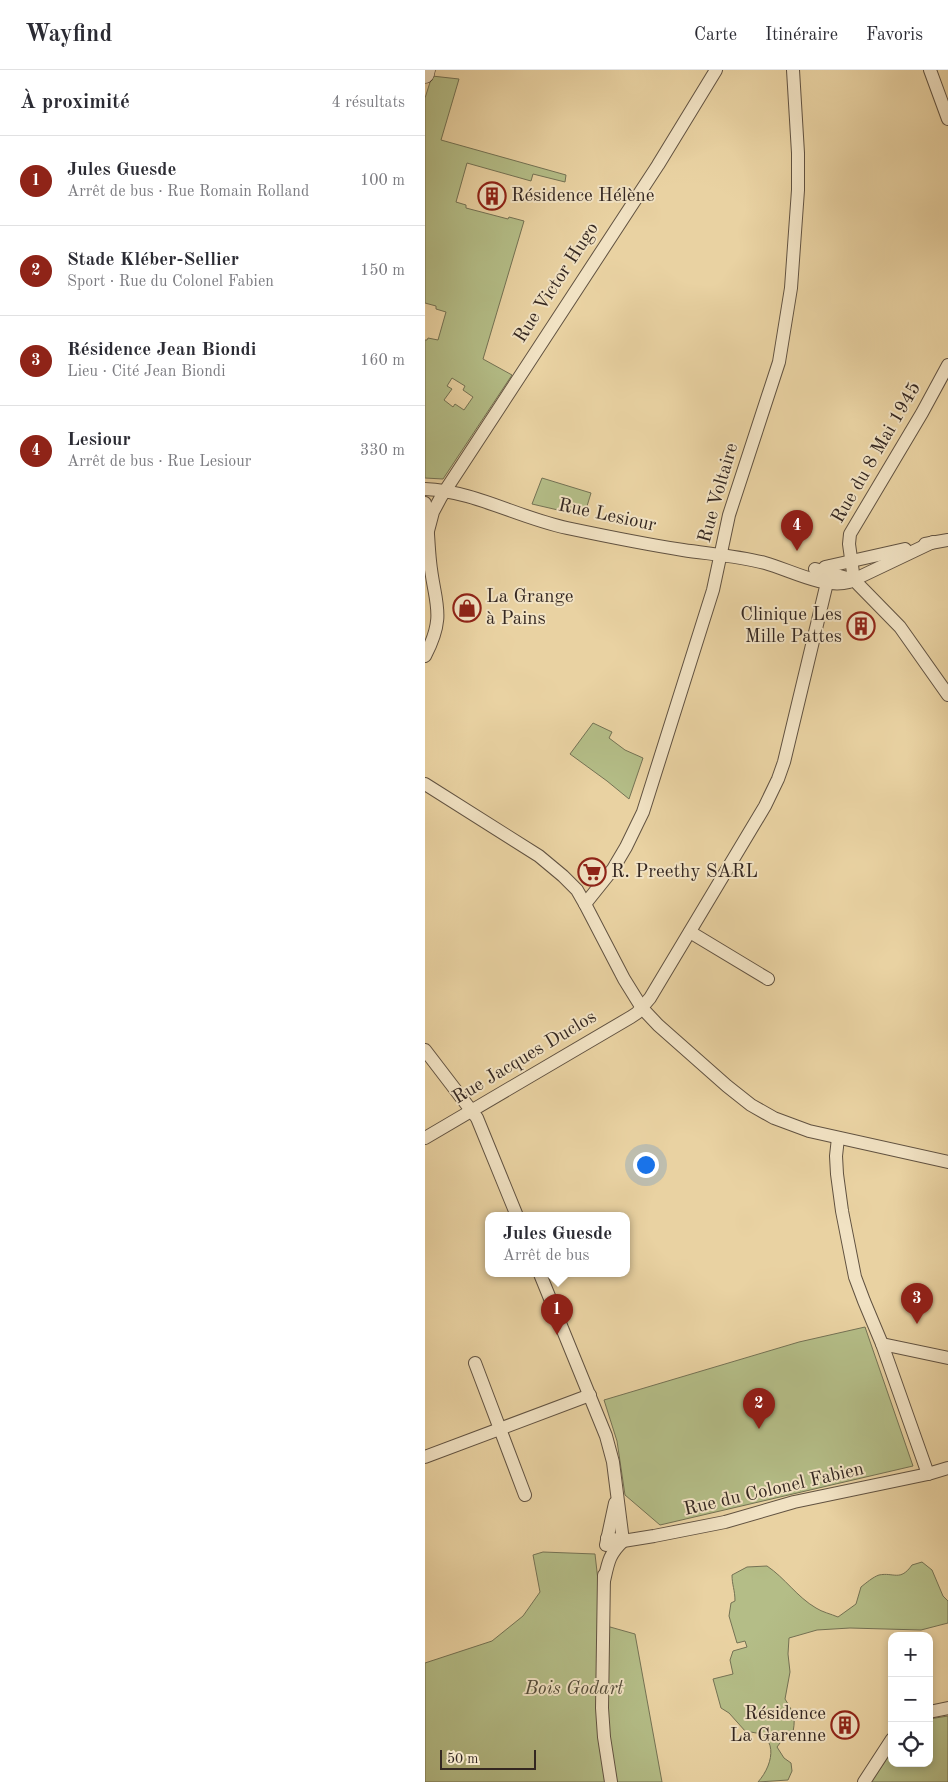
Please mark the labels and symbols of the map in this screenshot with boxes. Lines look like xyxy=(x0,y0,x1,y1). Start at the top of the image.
building icon: Résidence Hélène xyxy=(477,181,507,211)
place label: Résidence Hélène xyxy=(511,187,655,206)
street label: Rue Victor Hugo xyxy=(511,220,603,346)
street label: Rue du 8 Mai 1945 xyxy=(829,379,925,527)
street label: Rue Voltaire xyxy=(696,441,742,545)
street label: Rue Lesiour xyxy=(556,496,658,536)
pin: 4 xyxy=(781,510,813,551)
place label: La Grange à Pains xyxy=(486,588,574,629)
shop icon: La Grange à Pains xyxy=(452,593,482,623)
place label: Clinique Les Mille Pattes xyxy=(740,606,842,647)
building icon: Clinique Les Mille Pattes xyxy=(846,611,876,641)
supermarket icon: R. Preethy SARL xyxy=(577,857,607,887)
place label: R. Preethy SARL xyxy=(611,863,758,882)
street label: Rue Jacques Duclos xyxy=(450,1008,600,1108)
your location xyxy=(633,1152,659,1178)
pin: 3 xyxy=(901,1283,933,1324)
pin: 1 xyxy=(541,1294,573,1335)
pin: 2 xyxy=(743,1388,775,1429)
street label: Rue du Colonel Fabien xyxy=(682,1460,866,1520)
park label: Bois Godart xyxy=(524,1680,624,1699)
place label: Résidence La Garenne xyxy=(730,1705,826,1746)
building icon: Résidence La Garenne xyxy=(830,1710,860,1740)
scale bar xyxy=(440,1747,536,1770)

